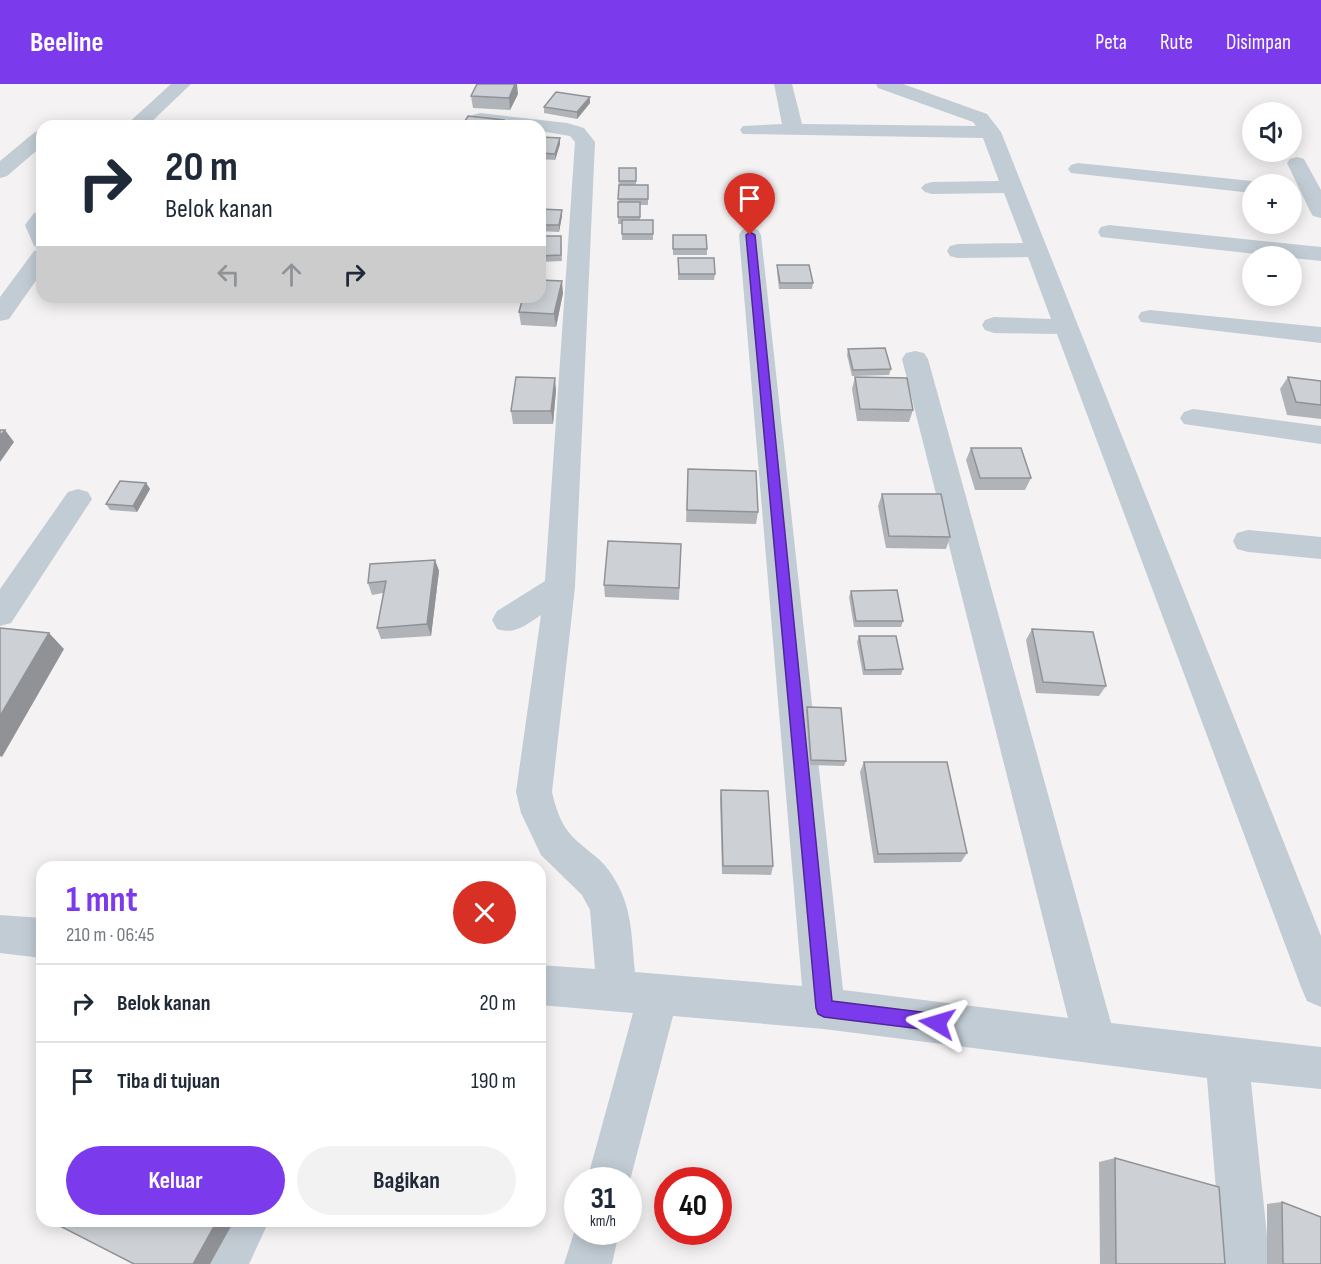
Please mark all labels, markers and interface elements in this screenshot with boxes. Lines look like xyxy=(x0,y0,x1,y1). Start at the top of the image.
text: Beeline xyxy=(30,26,103,59)
text: Peta xyxy=(1095,30,1127,55)
text: Rute xyxy=(1160,30,1193,55)
text: Disimpan xyxy=(1226,30,1291,55)
map controls xyxy=(1242,102,1302,306)
button: sound xyxy=(1242,102,1302,162)
text: 20 m xyxy=(165,142,238,193)
icon: right xyxy=(66,144,144,222)
pin xyxy=(724,173,775,235)
button: + xyxy=(1242,174,1302,234)
icon: arrive xyxy=(733,182,766,215)
text: Belok kanan xyxy=(165,193,273,225)
button: − xyxy=(1242,246,1302,306)
icon: left xyxy=(212,258,245,291)
icon: ahead xyxy=(275,258,308,291)
icon: right xyxy=(338,258,371,291)
text: 1 mnt xyxy=(66,879,138,922)
button: close xyxy=(453,881,516,944)
text: 210 m · 06:45 xyxy=(66,923,154,947)
icon: right xyxy=(66,987,99,1020)
text: Belok kanan xyxy=(117,990,210,1017)
text: 20 m xyxy=(480,990,516,1017)
position arrow xyxy=(905,991,969,1055)
icon: arrive xyxy=(66,1065,99,1098)
text: Tiba di tujuan xyxy=(117,1068,220,1095)
text: 190 m xyxy=(471,1068,516,1095)
button: Keluar xyxy=(66,1146,285,1215)
button: Bagikan xyxy=(297,1146,516,1215)
speed limit sign: 40 xyxy=(654,1167,732,1245)
text: 31 xyxy=(590,1181,616,1217)
text: km/h xyxy=(590,1212,616,1231)

